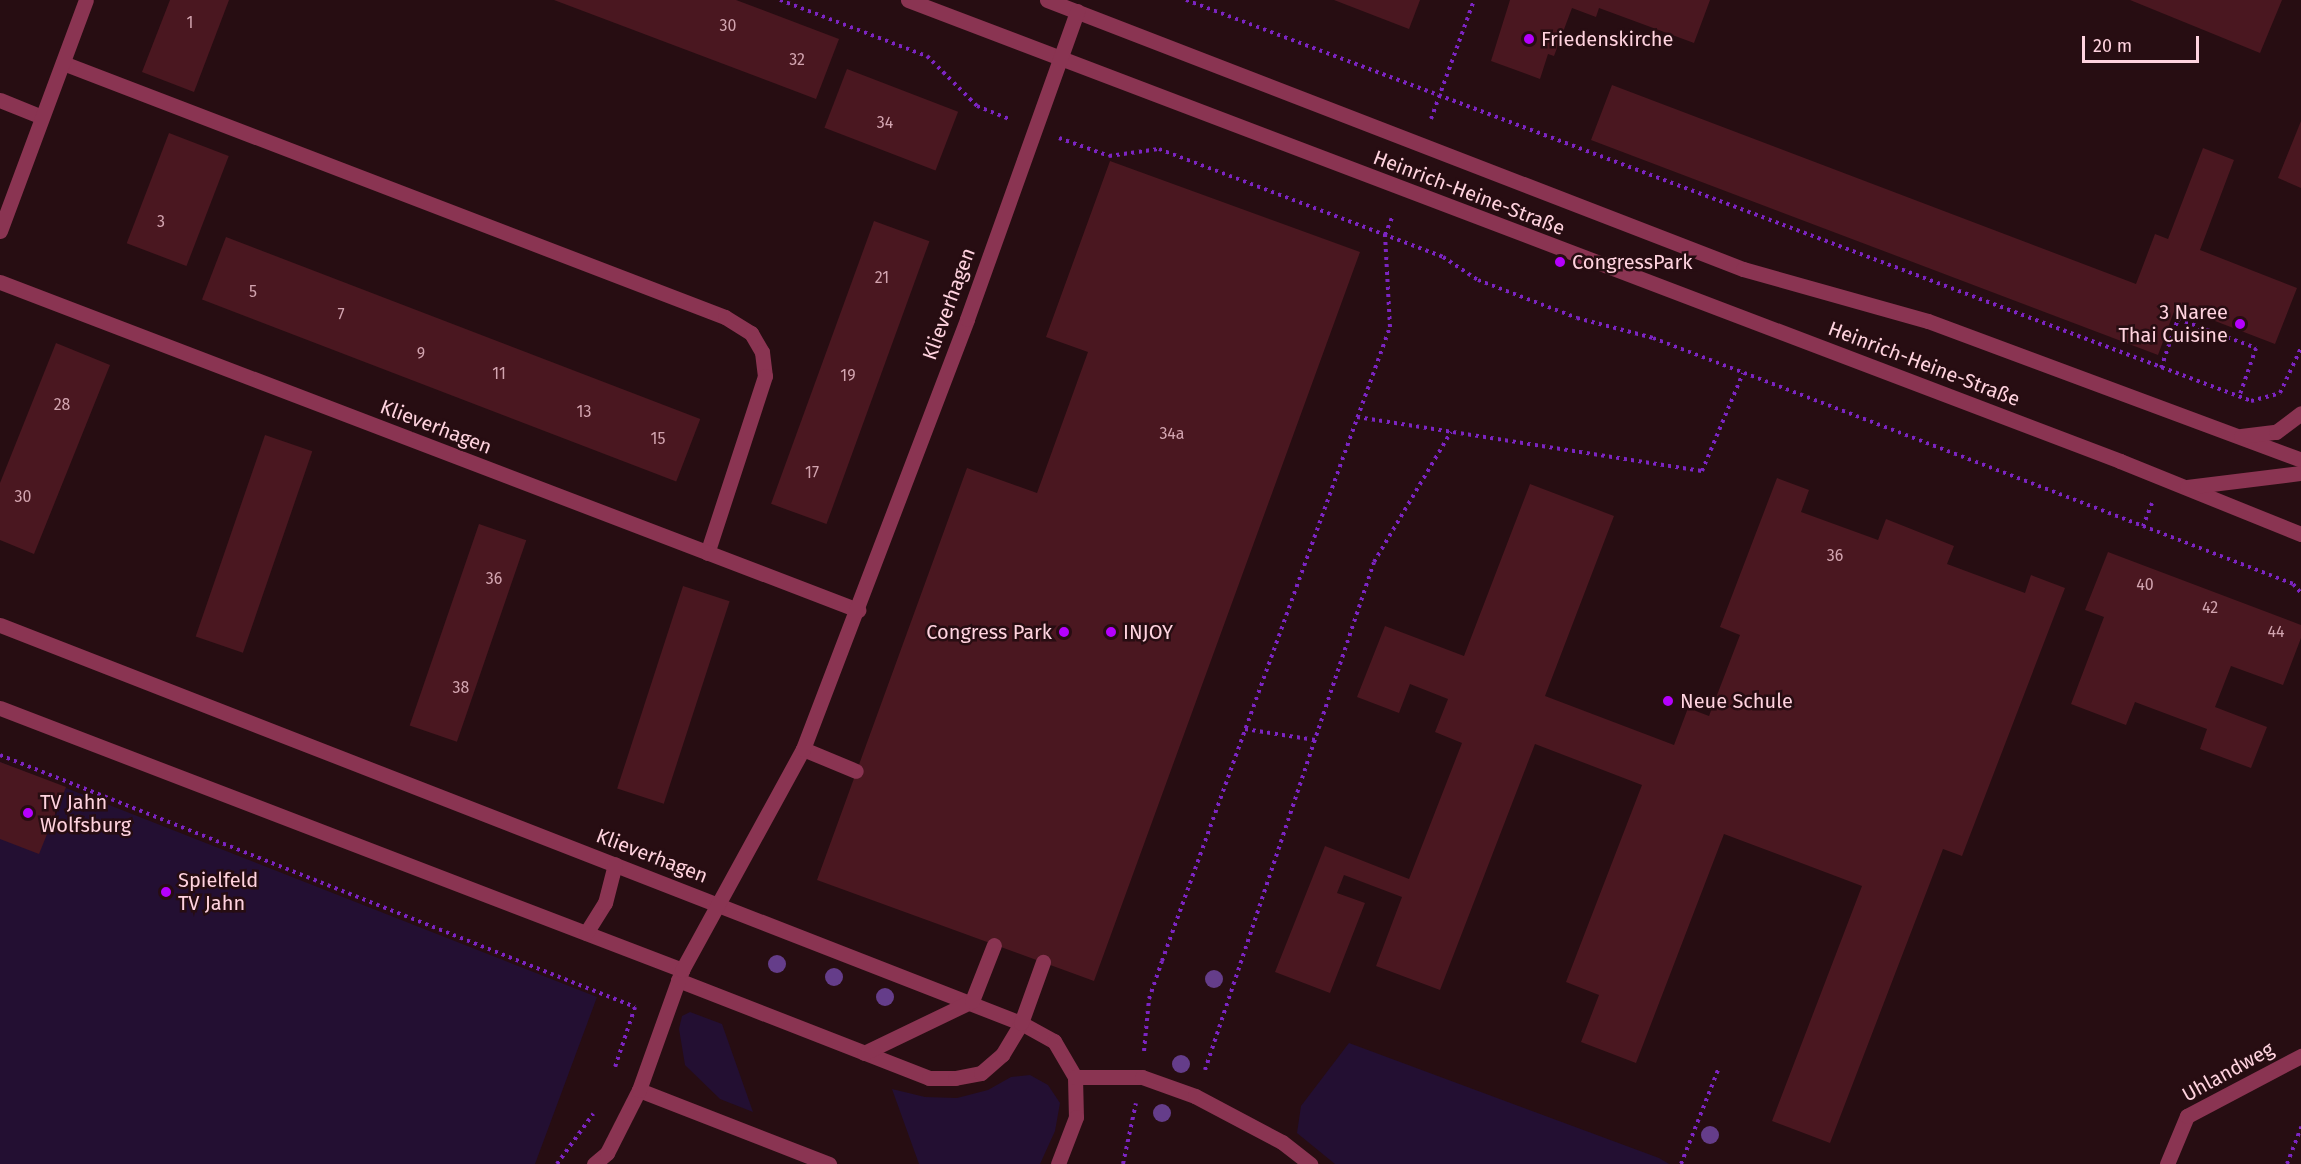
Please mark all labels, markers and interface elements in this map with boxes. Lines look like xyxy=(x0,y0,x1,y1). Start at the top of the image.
house number: 1 xyxy=(187,13,193,33)
house number: 30 xyxy=(720,16,736,36)
scale bar xyxy=(2085,24,2202,62)
place label: Friedenskirche xyxy=(1541,27,1673,51)
marker: Friedenskirche xyxy=(1522,32,1536,46)
text: 20 m xyxy=(2093,35,2132,57)
house number: 32 xyxy=(789,50,805,70)
house number: 34 xyxy=(877,113,893,133)
street label: Heinrich-Heine-Straße xyxy=(1370,145,1568,241)
house number: 3 xyxy=(157,212,165,232)
street label: Klieverhagen xyxy=(918,245,980,363)
place label: CongressPark xyxy=(1572,250,1692,274)
marker: CongressPark xyxy=(1553,255,1567,269)
house number: 21 xyxy=(875,268,889,288)
house number: 5 xyxy=(249,282,257,302)
place label: 3 Naree Thai Cuisine xyxy=(2118,300,2228,347)
house number: 7 xyxy=(337,305,345,325)
street label: Heinrich-Heine-Straße xyxy=(1825,316,2023,412)
marker: 3 Naree Thai Cuisine xyxy=(2233,317,2247,331)
house number: 9 xyxy=(417,344,425,364)
house number: 11 xyxy=(492,364,506,384)
house number: 19 xyxy=(840,366,856,386)
house number: 28 xyxy=(54,395,70,415)
street label: Klieverhagen xyxy=(377,395,495,459)
house number: 13 xyxy=(577,402,591,422)
house number: 34a xyxy=(1159,424,1185,444)
house number: 15 xyxy=(651,429,665,449)
house number: 17 xyxy=(805,463,819,483)
house number: 30 xyxy=(15,487,31,507)
house number: 36 xyxy=(1827,546,1843,566)
house number: 36 xyxy=(486,569,502,589)
house number: 40 xyxy=(2136,575,2154,595)
house number: 42 xyxy=(2202,598,2218,618)
place label: Congress Park xyxy=(926,620,1052,644)
place label: INJOY xyxy=(1123,620,1173,644)
house number: 44 xyxy=(2267,622,2285,642)
marker: Congress Park xyxy=(1057,625,1071,639)
marker: INJOY xyxy=(1104,625,1118,639)
house number: 38 xyxy=(453,678,469,698)
place label: Neue Schule xyxy=(1680,689,1793,713)
marker: Neue Schule xyxy=(1661,694,1675,708)
place label: TV Jahn Wolfsburg xyxy=(40,790,131,837)
marker: TV Jahn Wolfsburg xyxy=(21,806,35,820)
street label: Klieverhagen xyxy=(593,824,711,888)
place label: Spielfeld TV Jahn xyxy=(178,868,258,915)
marker: Spielfeld TV Jahn xyxy=(159,885,173,899)
street label: Uhlandweg xyxy=(2178,1037,2278,1107)

